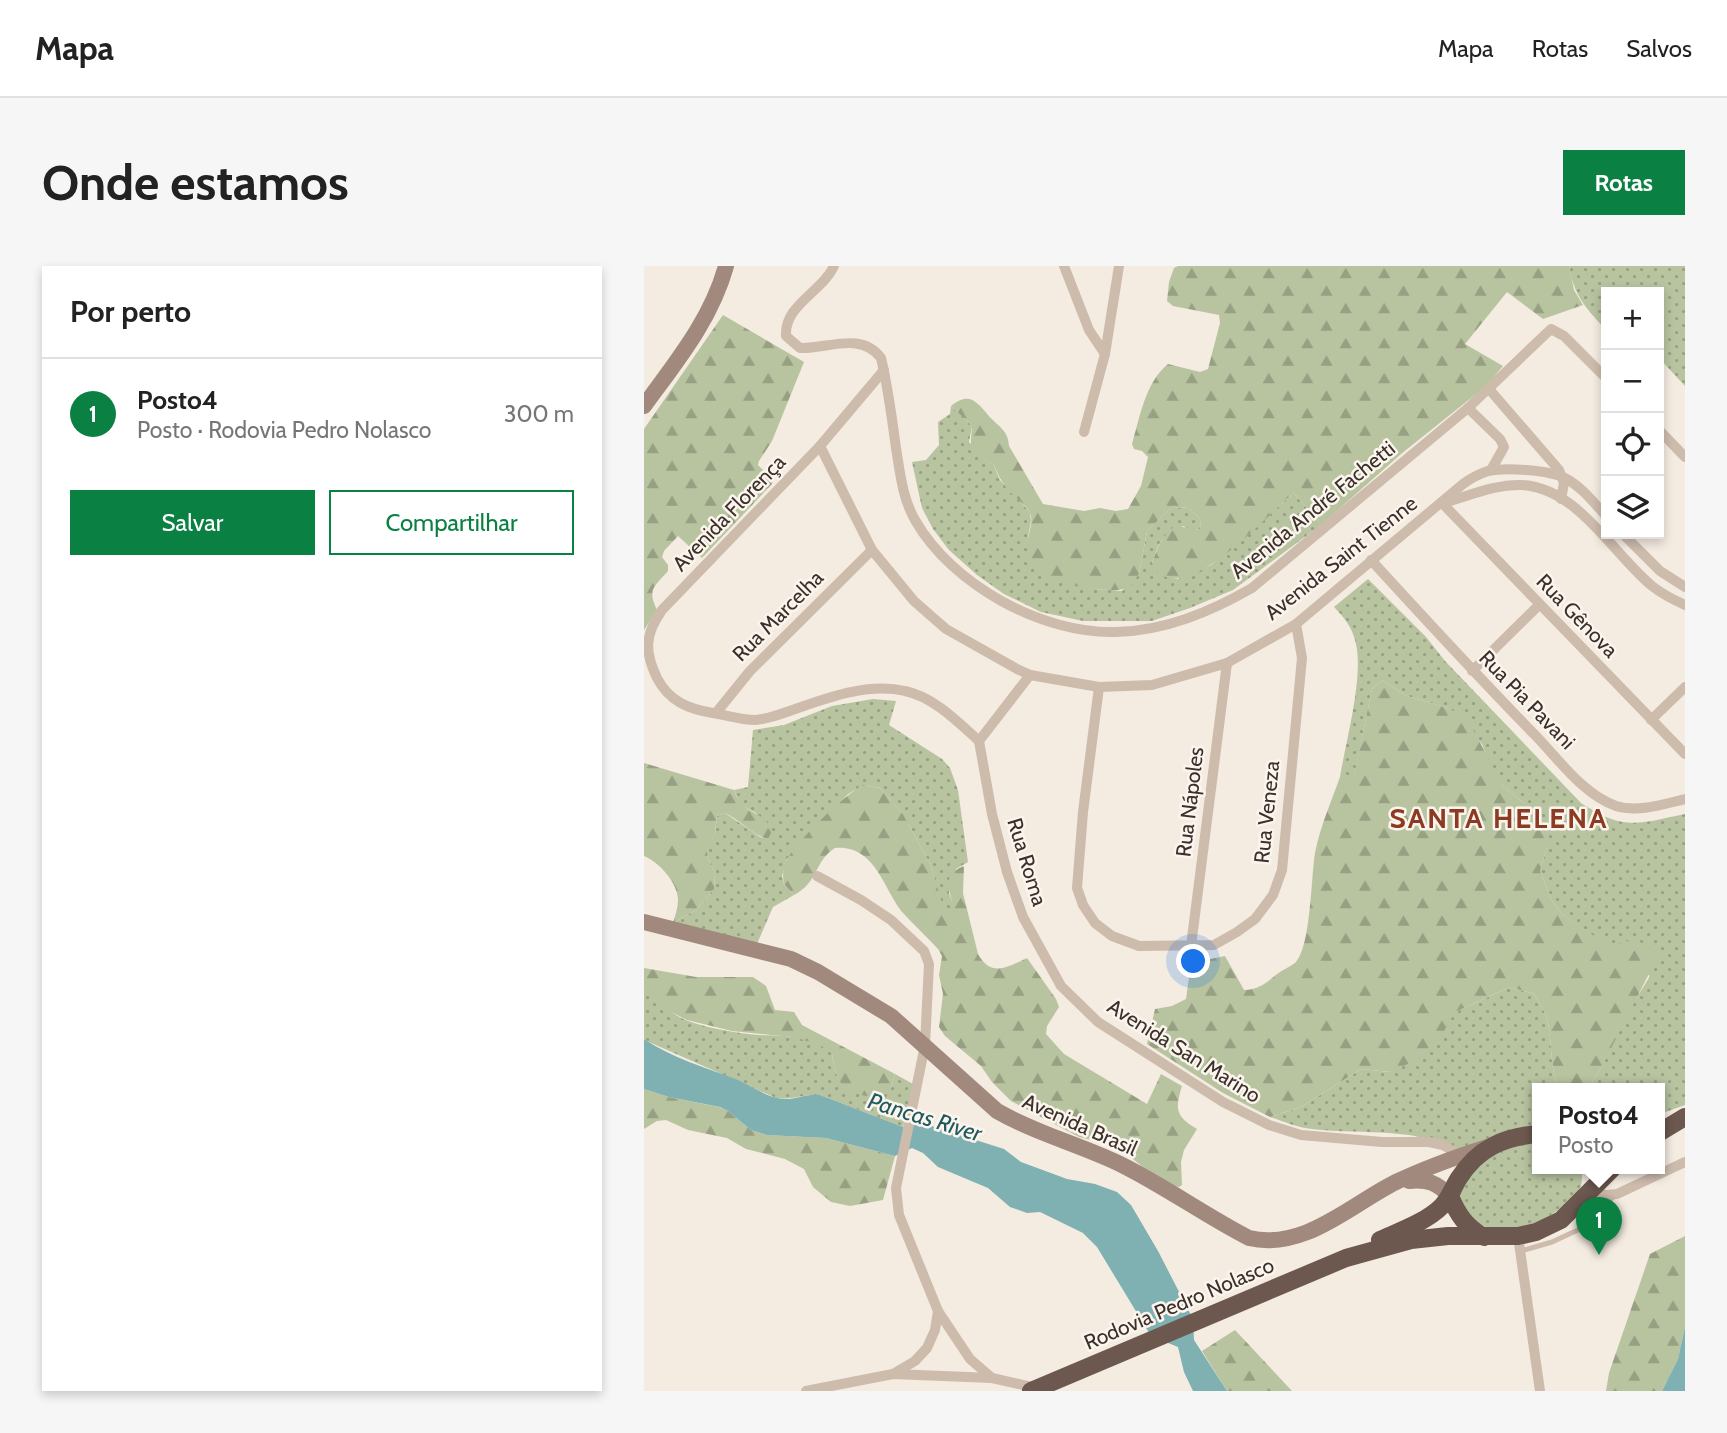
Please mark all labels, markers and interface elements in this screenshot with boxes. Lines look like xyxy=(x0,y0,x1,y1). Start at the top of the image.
text: Mapa xyxy=(35,28,114,68)
text: Mapa xyxy=(1438,34,1494,63)
text: Rotas xyxy=(1532,34,1588,63)
text: Salvos xyxy=(1626,34,1692,63)
button: Rotas xyxy=(1563,150,1685,215)
text: Onde estamos xyxy=(42,153,349,212)
map controls xyxy=(1601,287,1664,539)
button: + xyxy=(1601,287,1664,350)
text: Por perto xyxy=(70,293,191,330)
button: − xyxy=(1601,350,1664,413)
text: Posto4 xyxy=(137,384,218,416)
text: 1 xyxy=(89,400,97,428)
text: 300 m xyxy=(504,400,574,428)
button: locate xyxy=(1601,413,1664,476)
text: Posto · Rodovia Pedro Nolasco xyxy=(137,416,432,444)
street label: Avenida André Fachetti xyxy=(1226,436,1400,584)
street label: Avenida Florença xyxy=(667,449,790,576)
button: layers xyxy=(1601,476,1664,539)
button: Salvar xyxy=(70,490,315,555)
button: Compartilhar xyxy=(329,490,574,555)
street label: Avenida Saint Tienne xyxy=(1260,490,1422,625)
street label: Rua Marcelha xyxy=(727,565,828,666)
street label: Rua Gênova xyxy=(1531,569,1623,663)
street label: Rua Pia Pavani xyxy=(1474,645,1581,754)
street label: Rua Nápoles xyxy=(1170,745,1209,858)
street label: Rua Veneza xyxy=(1249,759,1284,864)
district label: SANTA HELENA xyxy=(1390,801,1608,835)
street label: Rua Roma xyxy=(1002,815,1053,909)
your location xyxy=(1176,944,1210,978)
street label: Avenida San Marino xyxy=(1103,993,1265,1108)
popup xyxy=(1532,1083,1665,1174)
water label: Pancas River xyxy=(865,1086,986,1148)
street label: Avenida Brasil xyxy=(1019,1088,1141,1161)
text: Posto4 xyxy=(1558,1099,1639,1131)
text: Posto xyxy=(1558,1131,1613,1159)
pin: 1 xyxy=(1576,1197,1622,1255)
street label: Rodovia Pedro Nolasco xyxy=(1080,1252,1278,1355)

